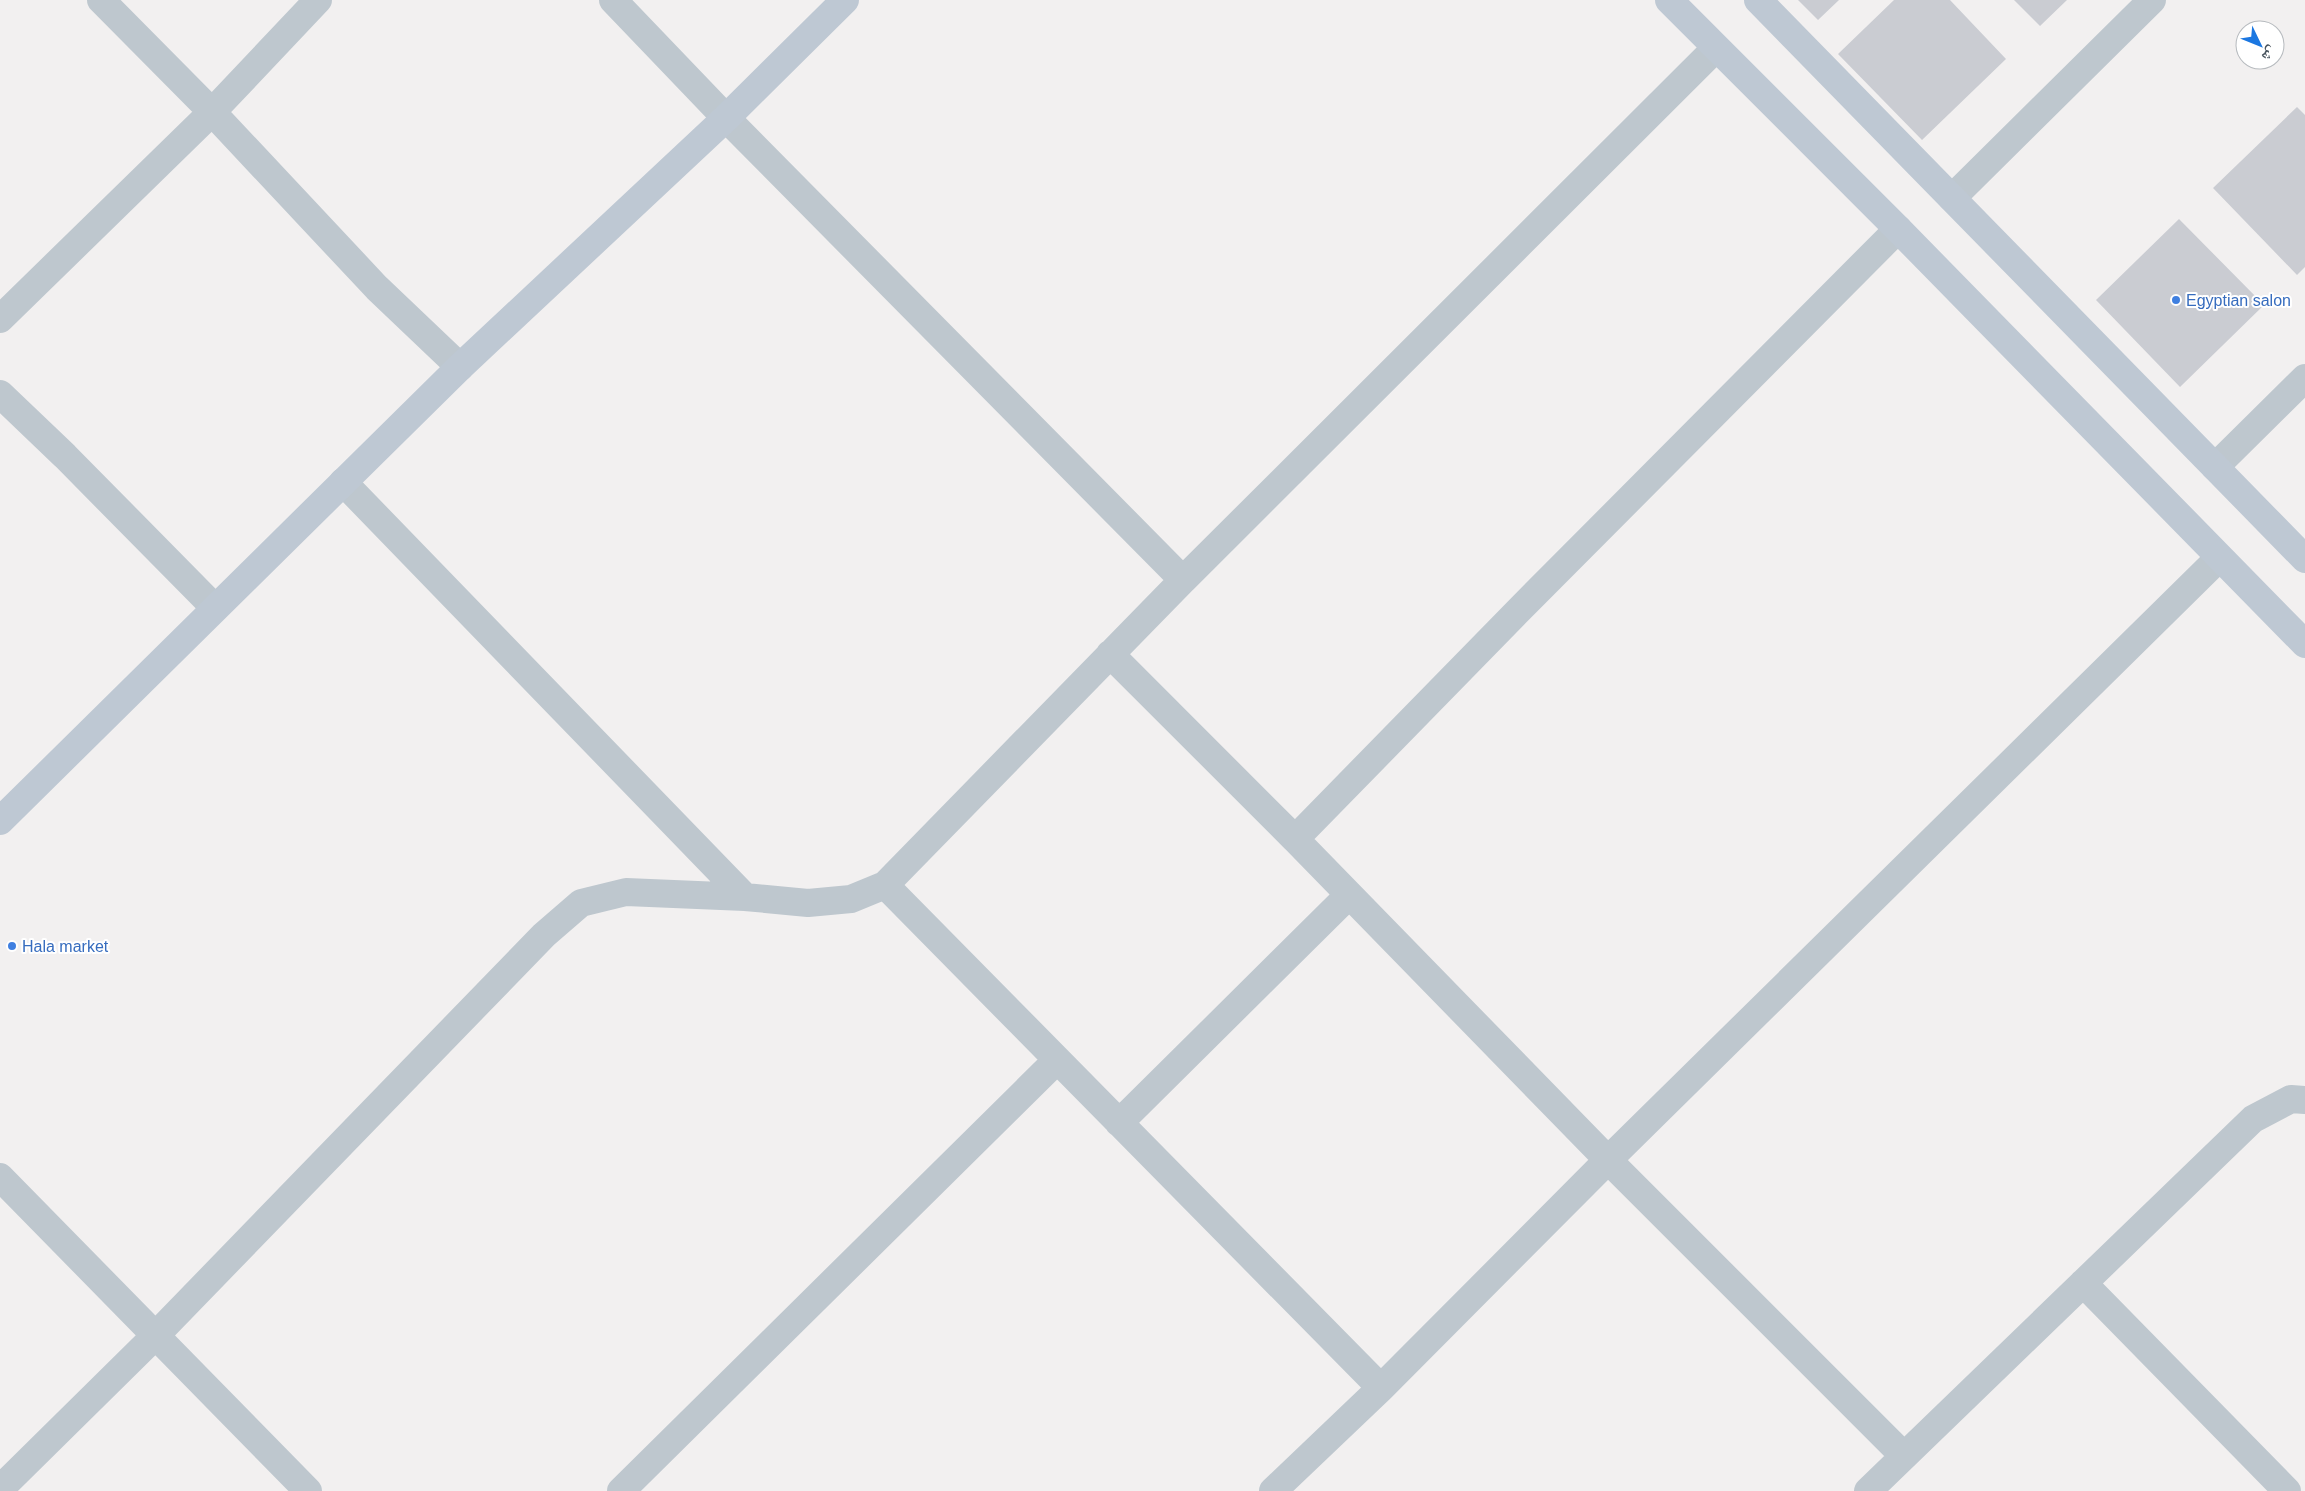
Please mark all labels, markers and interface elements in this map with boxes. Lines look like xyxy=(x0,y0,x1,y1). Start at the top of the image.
north arrow xyxy=(2235,20,2285,70)
text: ش xyxy=(2258,42,2280,65)
place label: Egyptian salon xyxy=(2186,292,2291,309)
marker: Egyptian salon xyxy=(2170,294,2182,306)
place label: Hala market xyxy=(22,938,109,955)
marker: Hala market xyxy=(6,940,18,952)

